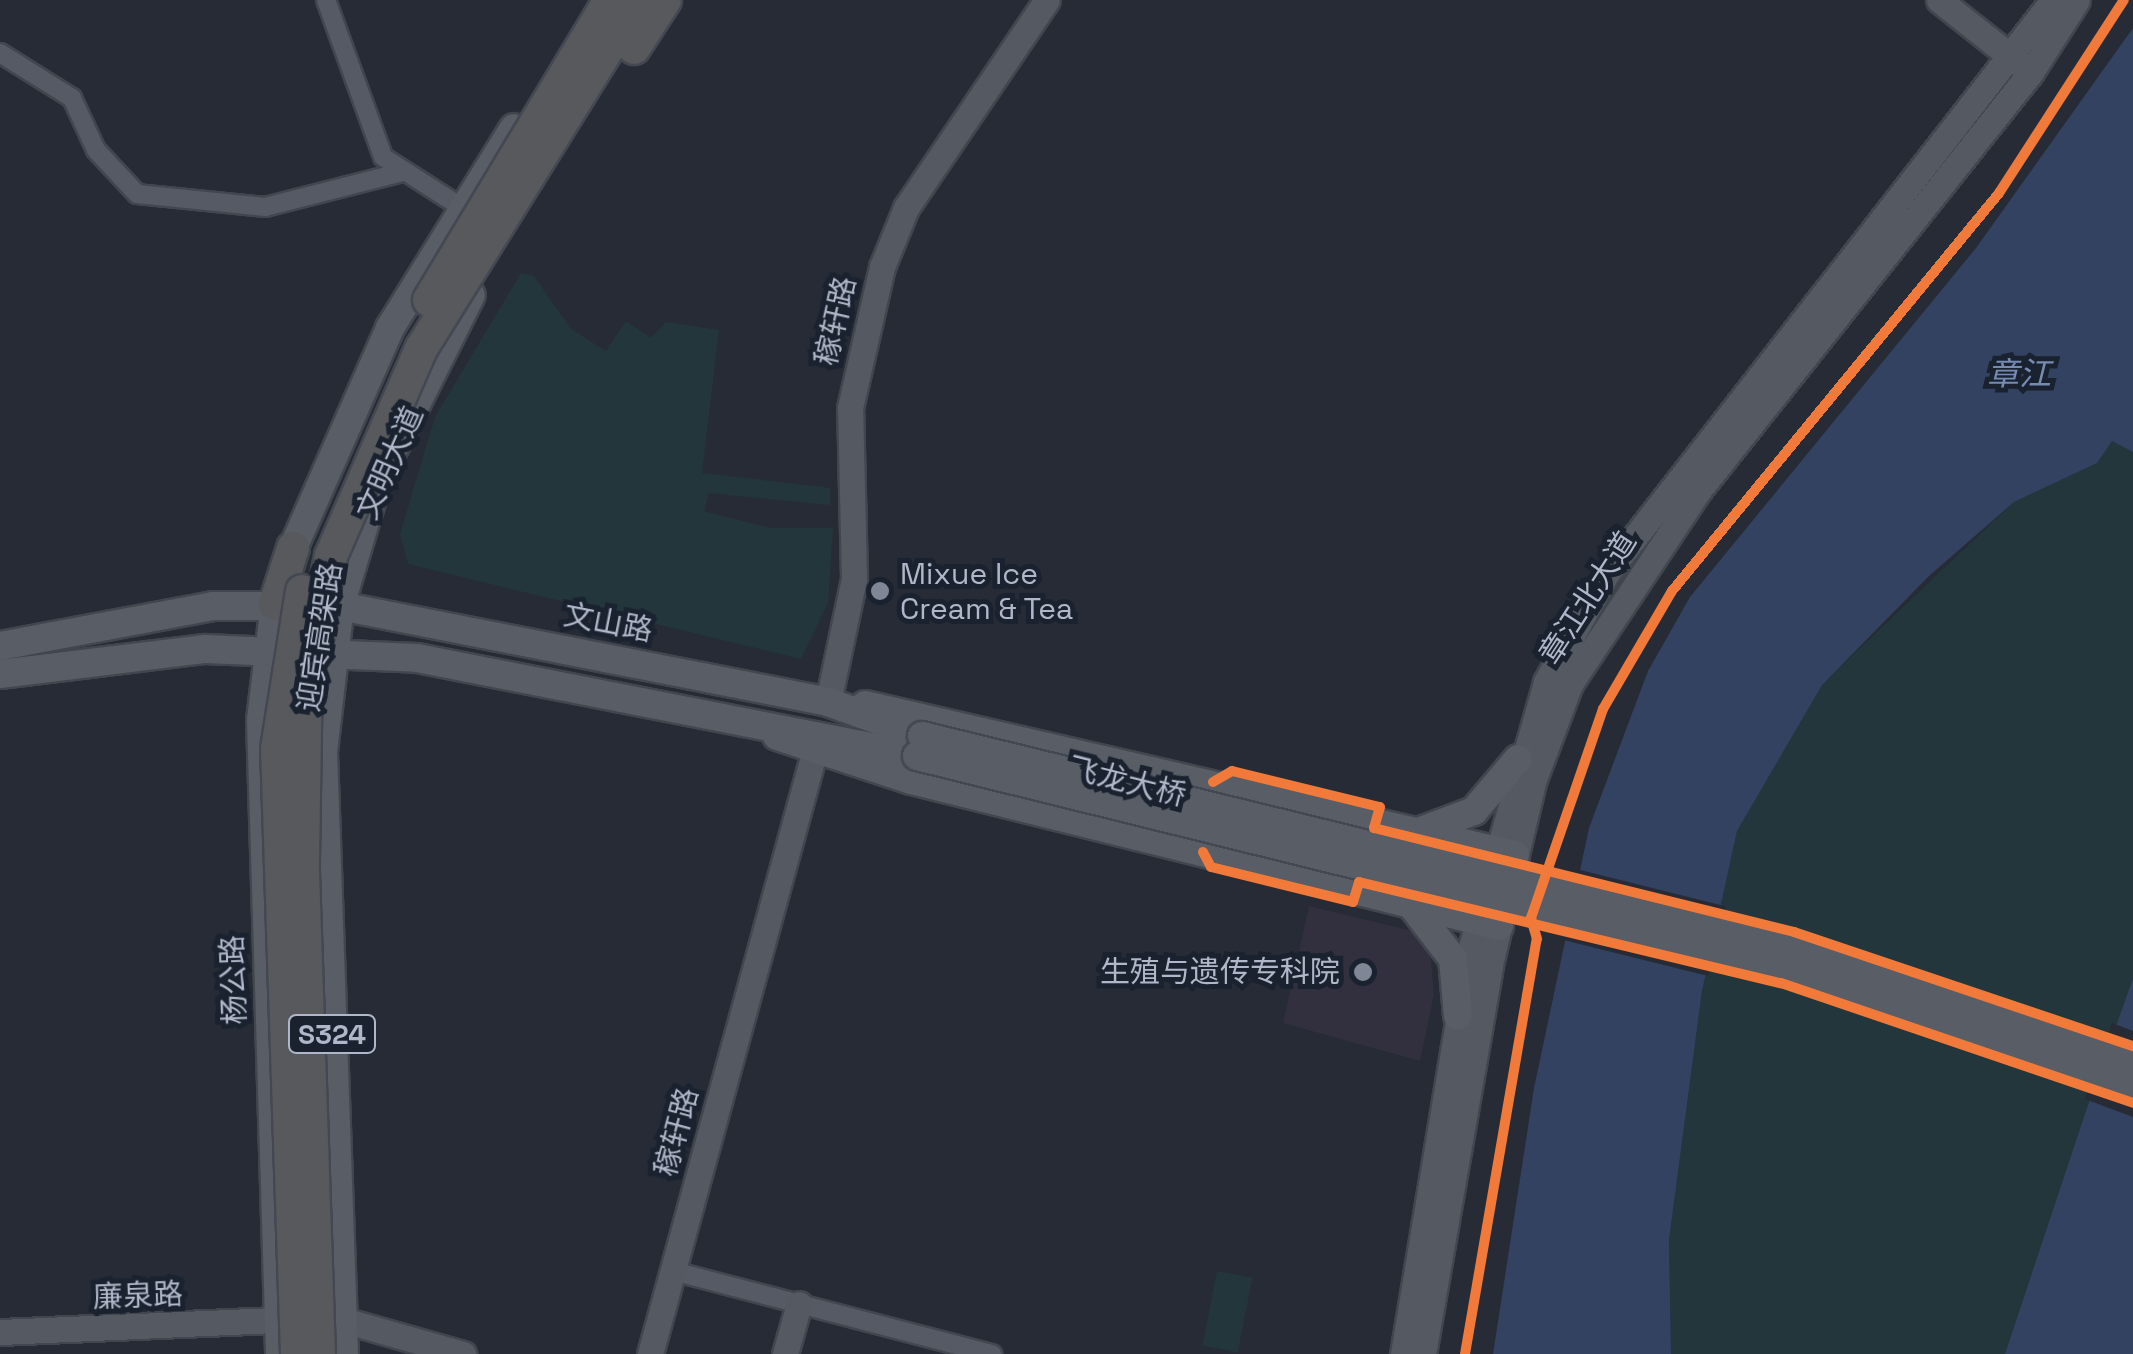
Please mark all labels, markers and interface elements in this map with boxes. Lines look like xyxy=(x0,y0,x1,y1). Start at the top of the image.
street label: 稼轩路 xyxy=(808,273,864,369)
water label: 章江 xyxy=(1987,355,2051,393)
street label: 文明大道 xyxy=(349,401,431,525)
street label: 章江北大道 xyxy=(1532,525,1644,671)
place label: Mixue Ice Cream & Tea xyxy=(900,556,1074,626)
street label: 迎宾高架路 xyxy=(290,560,350,714)
marker: Mixue Ice Cream & Tea xyxy=(869,580,891,602)
street label: 文山路 xyxy=(560,597,656,649)
street label: 飞龙大桥 xyxy=(1064,750,1190,814)
street label: 杨公路 xyxy=(214,934,254,1026)
place label: 生殖与遗传专科院 xyxy=(1100,954,1340,990)
marker: 生殖与遗传专科院 xyxy=(1350,959,1376,985)
road number: S324 xyxy=(287,1011,377,1057)
street label: 稼轩路 xyxy=(648,1084,706,1180)
street label: 廉泉路 xyxy=(92,1276,184,1316)

